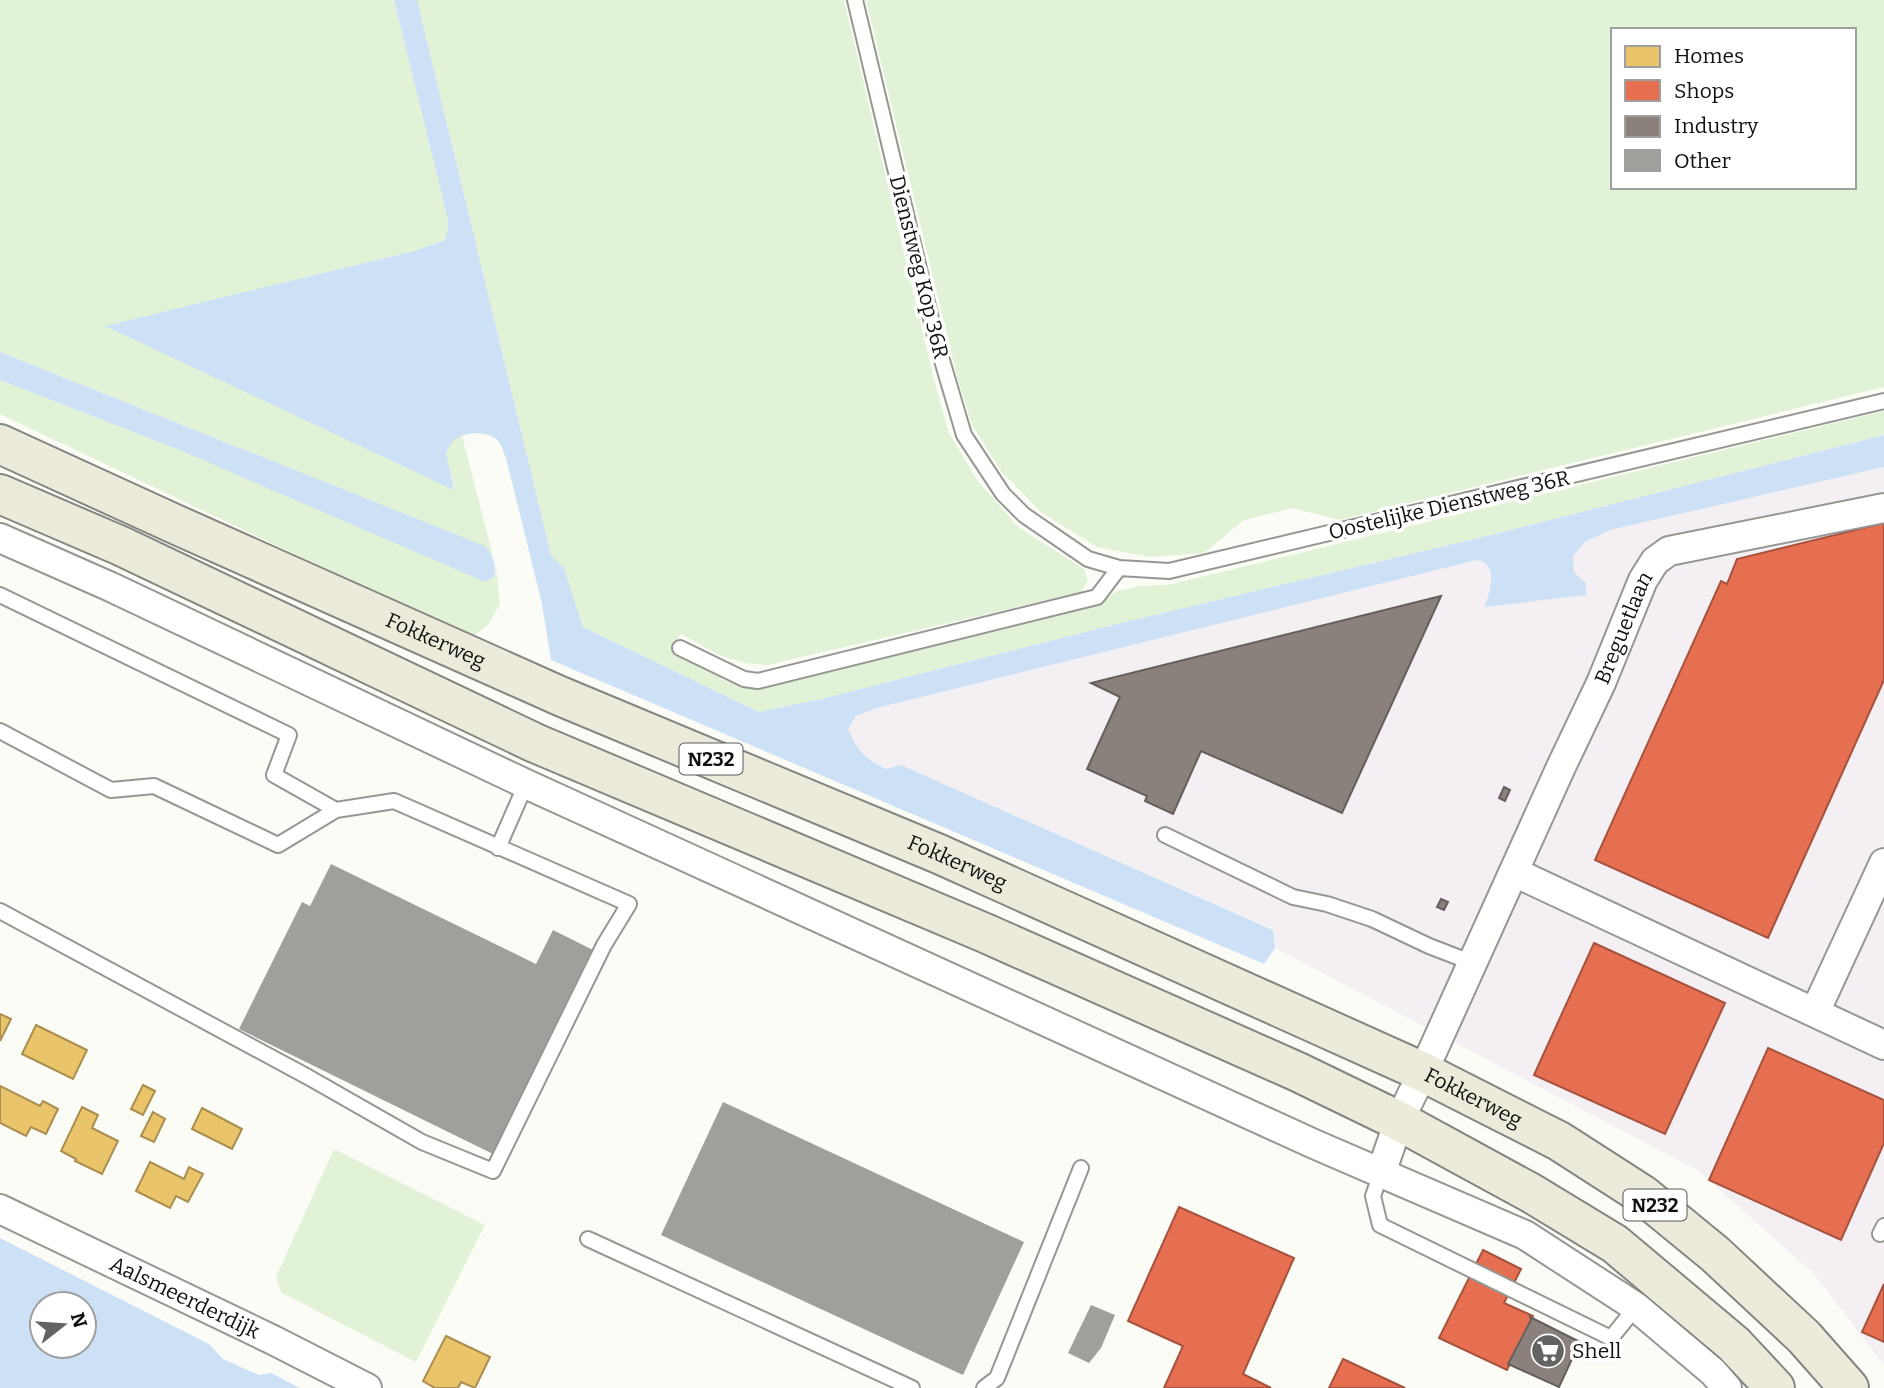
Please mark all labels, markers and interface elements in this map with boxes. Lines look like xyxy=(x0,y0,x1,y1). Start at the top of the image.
legend xyxy=(1611,28,1856,189)
text: Homes xyxy=(1674,43,1744,69)
text: Shops xyxy=(1674,78,1734,104)
text: Industry xyxy=(1674,113,1759,139)
text: Other xyxy=(1674,148,1731,174)
street label: Dienstweg Kop 36R xyxy=(884,173,954,361)
street label: Oostelijke Dienstweg 36R xyxy=(1326,465,1572,545)
street label: Breguetlaan xyxy=(1589,566,1658,688)
street label: Fokkerweg xyxy=(382,607,490,674)
road number: N232 xyxy=(680,744,742,774)
street label: Fokkerweg xyxy=(904,829,1012,896)
street label: Fokkerweg xyxy=(1420,1062,1527,1133)
road number: N232 xyxy=(1624,1190,1686,1220)
street label: Aalsmeerderdijk xyxy=(106,1251,264,1345)
north arrow xyxy=(28,1290,98,1360)
text: N xyxy=(66,1310,92,1331)
supermarket icon: Shell xyxy=(1529,1332,1567,1370)
place label: Shell xyxy=(1572,1338,1621,1364)

